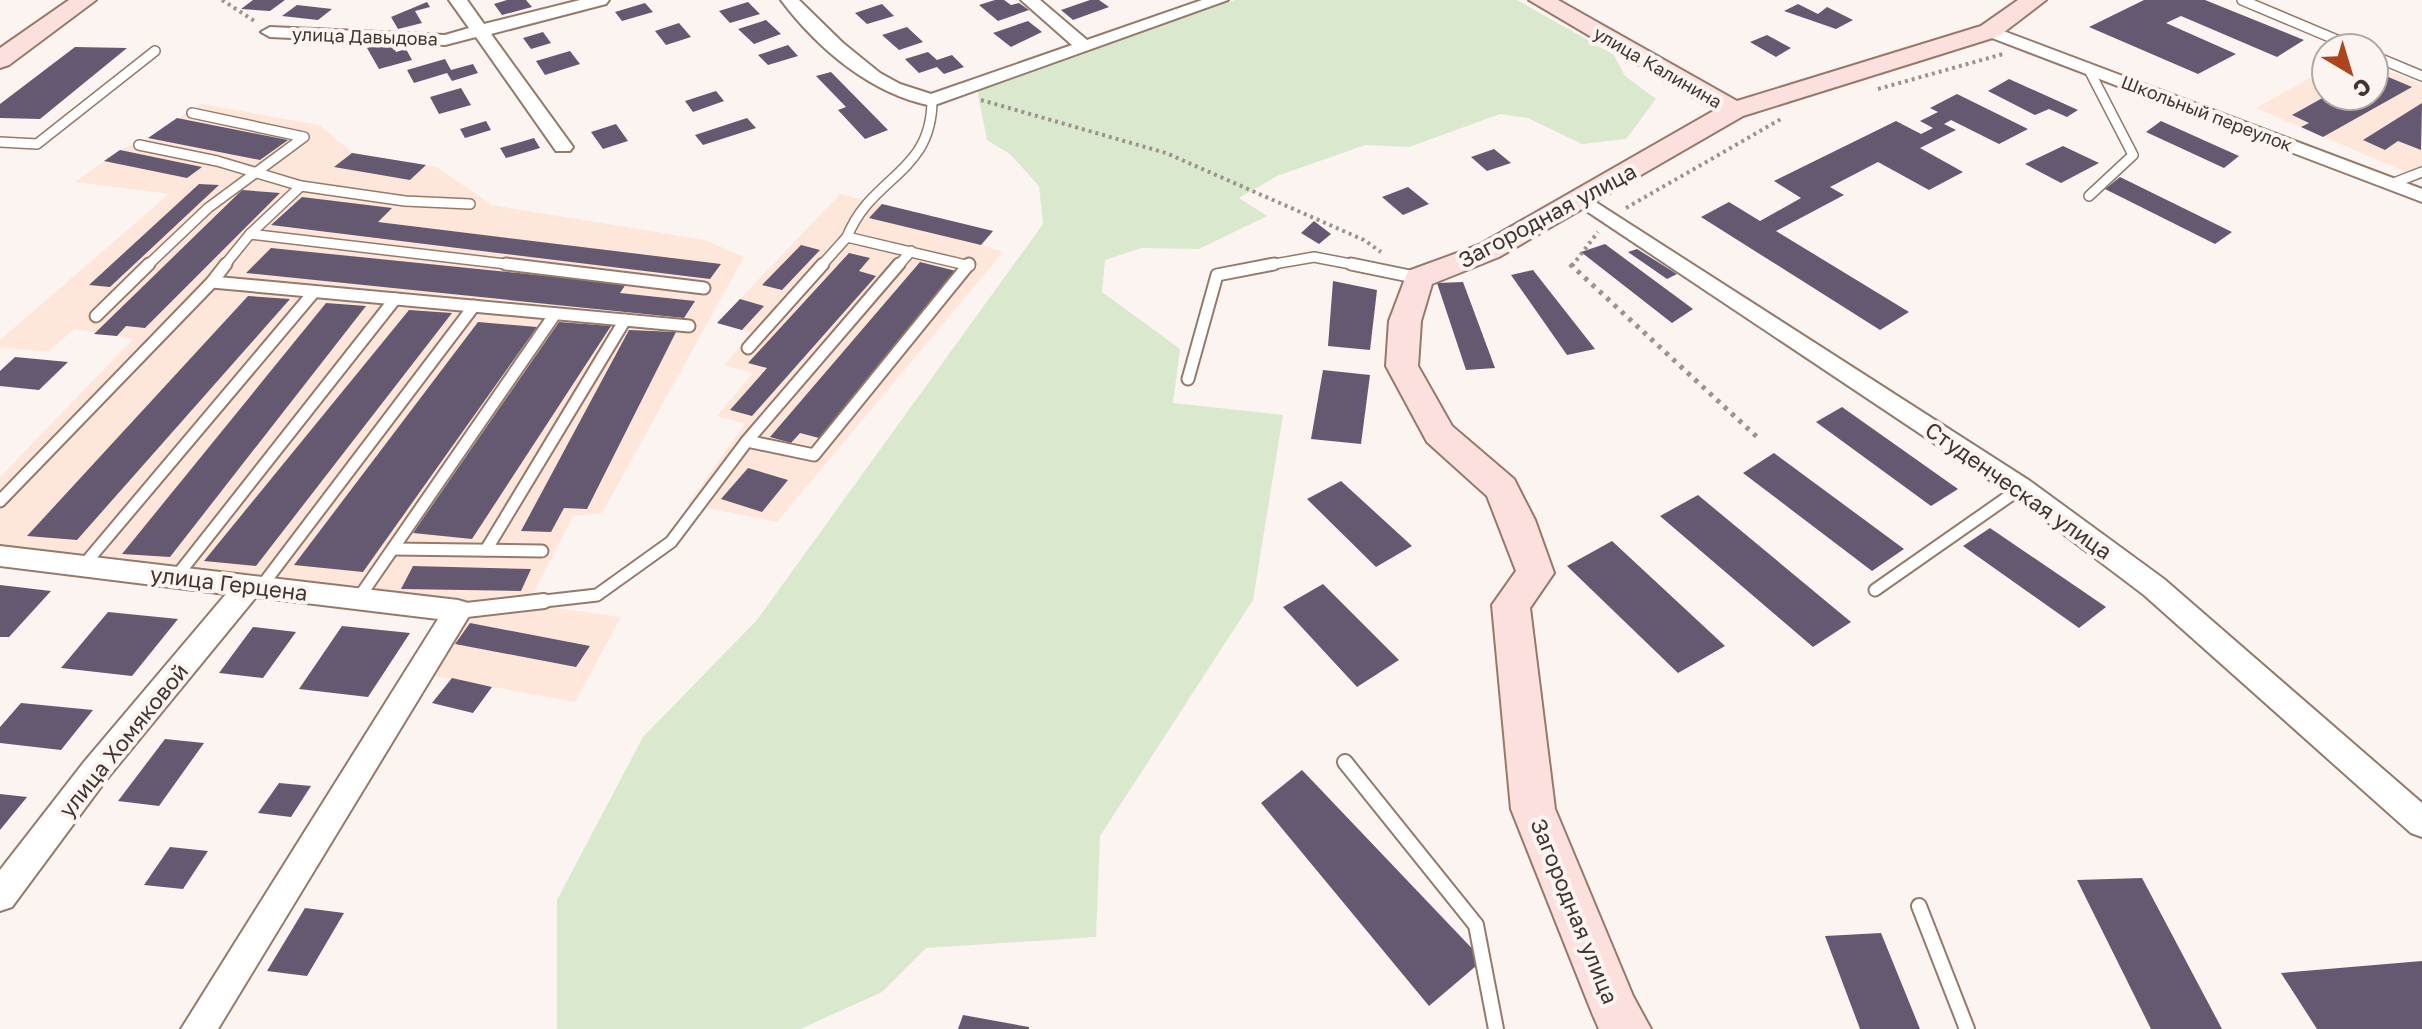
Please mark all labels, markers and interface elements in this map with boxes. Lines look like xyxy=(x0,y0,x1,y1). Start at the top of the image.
street label: улица Калинина xyxy=(1590,21,1726,113)
street label: улица Давыдова xyxy=(292,22,438,50)
north arrow xyxy=(2310,32,2390,112)
street label: Школьный переулок xyxy=(2118,70,2296,156)
text: С xyxy=(2348,73,2377,104)
street label: Загородная улица xyxy=(1453,157,1641,273)
street label: Студенческая улица xyxy=(1920,415,2118,565)
street label: улица Герцена xyxy=(149,560,309,606)
street label: улица Хомяковой xyxy=(53,658,193,822)
street label: Загородная улица xyxy=(1525,814,1625,1008)

